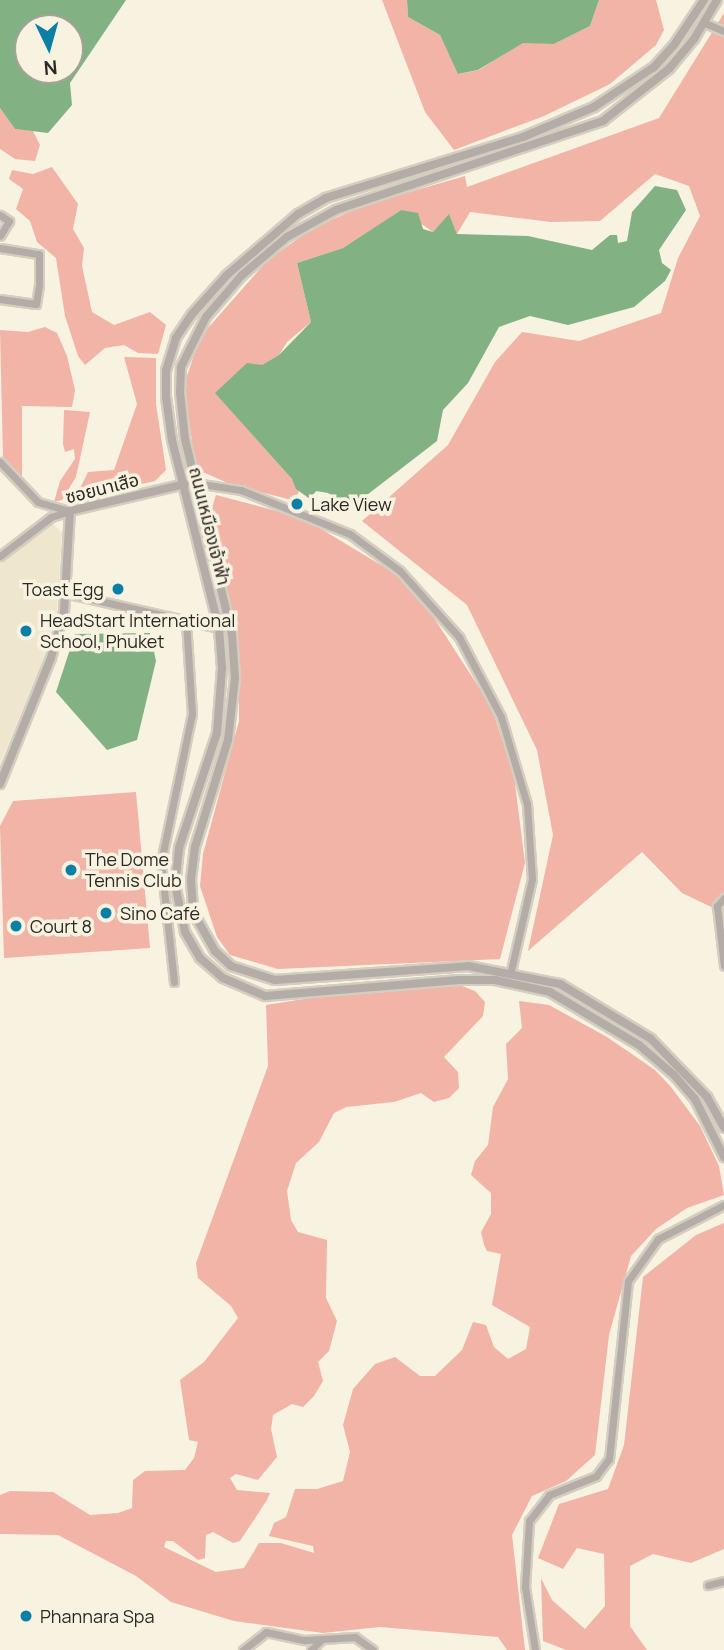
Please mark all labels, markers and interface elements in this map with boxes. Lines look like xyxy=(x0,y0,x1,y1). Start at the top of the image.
north arrow xyxy=(14,14,84,84)
text: N xyxy=(43,54,59,81)
street label: ถนนเหมืองเจ้าฟ้า xyxy=(185,465,235,587)
street label: ซอยนาเสือ xyxy=(63,468,141,508)
place label: Lake View xyxy=(311,493,392,515)
marker: Lake View xyxy=(289,496,305,512)
place label: Toast Egg xyxy=(22,578,104,600)
marker: Toast Egg xyxy=(110,581,126,597)
place label: HeadStart International School, Phuket xyxy=(40,610,235,652)
marker: HeadStart International School, Phuket xyxy=(18,623,34,639)
place label: The Dome Tennis Club xyxy=(85,849,182,892)
marker: The Dome Tennis Club xyxy=(63,862,79,878)
place label: Sino Café xyxy=(120,902,200,924)
marker: Sino Café xyxy=(98,905,114,921)
place label: Court 8 xyxy=(30,915,92,937)
marker: Court 8 xyxy=(8,918,24,934)
place label: Phannara Spa xyxy=(40,1605,154,1627)
marker: Phannara Spa xyxy=(18,1608,34,1624)

